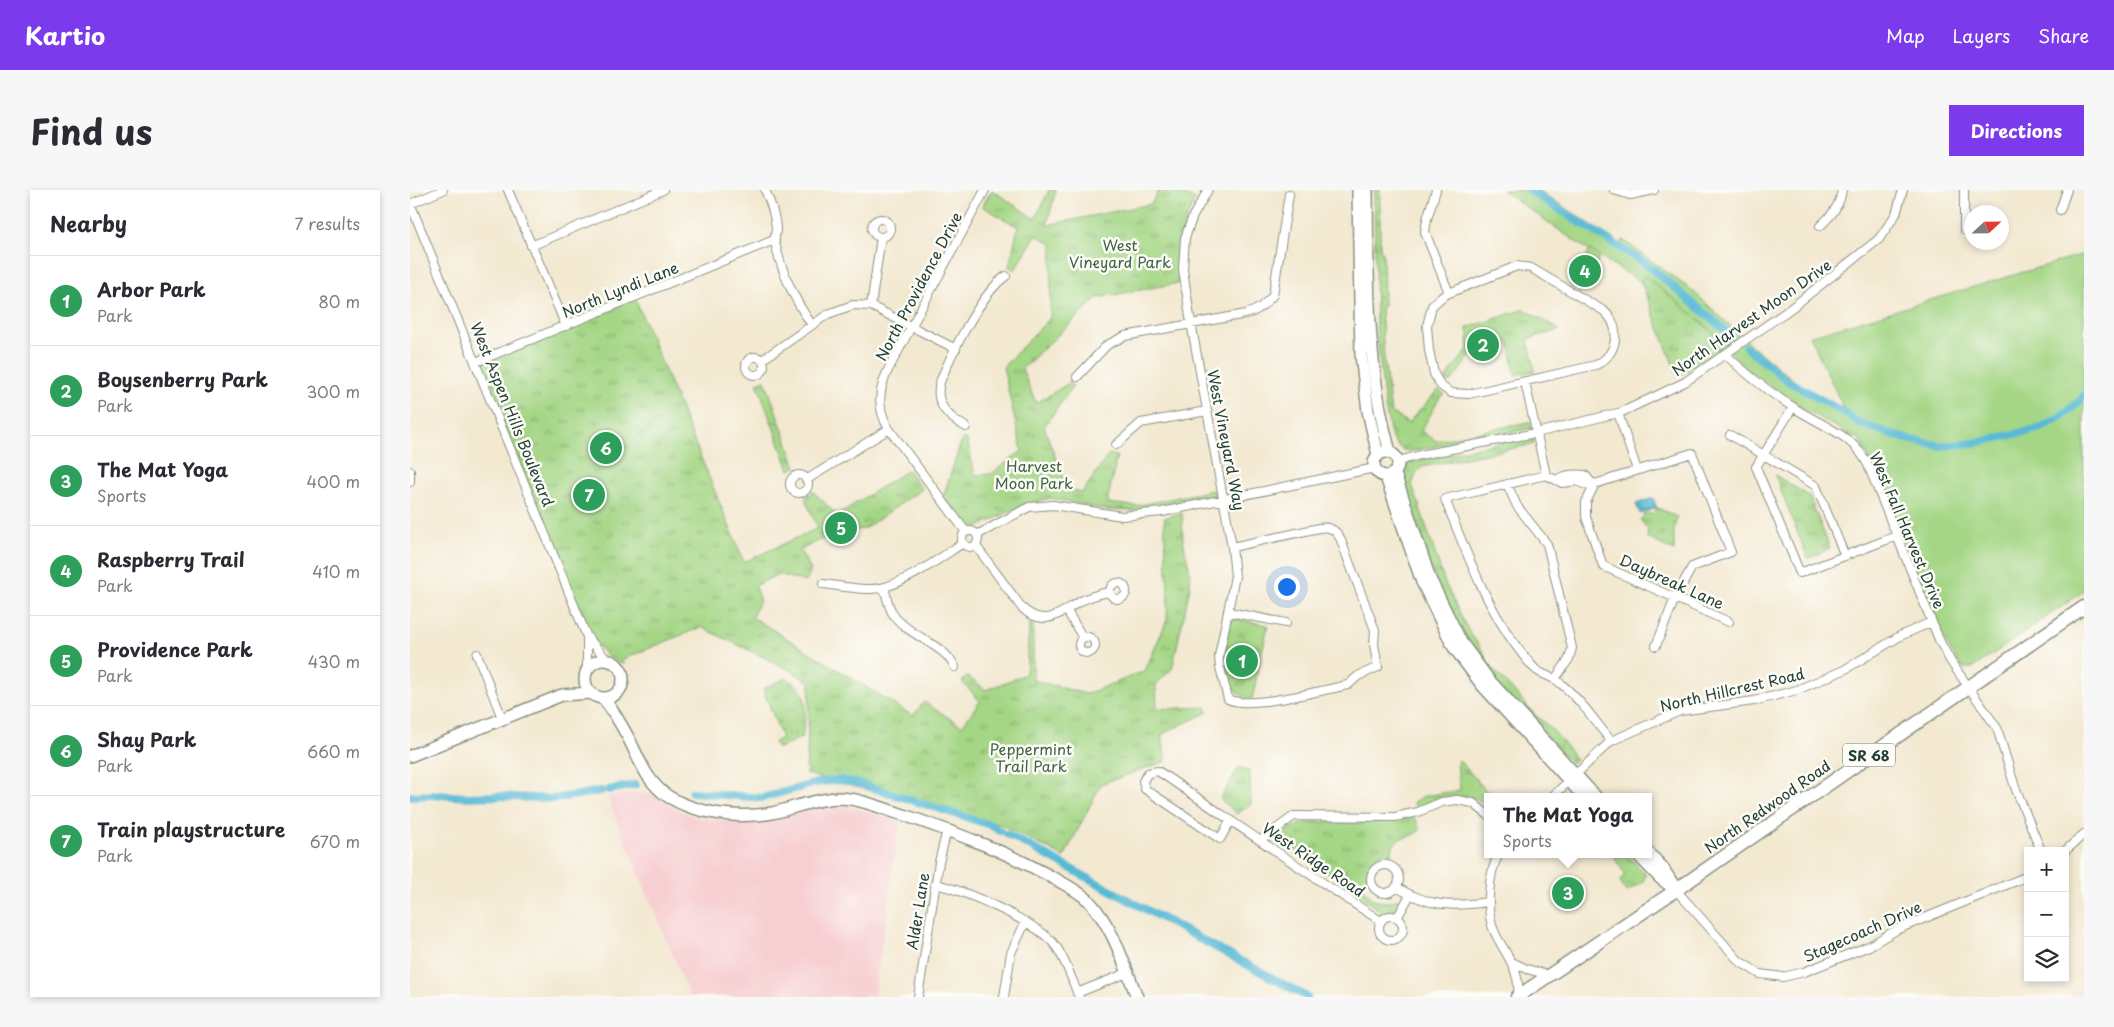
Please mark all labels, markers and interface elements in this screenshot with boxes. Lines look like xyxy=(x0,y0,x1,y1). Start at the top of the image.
text: Kartio xyxy=(25,17,105,53)
text: Map xyxy=(1886,22,1925,49)
text: Layers xyxy=(1953,22,2010,49)
text: Share xyxy=(2038,22,2089,49)
text: Find us xyxy=(30,104,152,157)
button: Directions xyxy=(1949,105,2084,156)
north arrow xyxy=(1964,205,2009,250)
text: Nearby xyxy=(50,207,127,239)
street label: North Providence Drive xyxy=(869,207,967,365)
text: 7 results xyxy=(295,211,360,235)
park label: West Vineyard Park xyxy=(1069,233,1171,273)
pin: 4 xyxy=(1569,252,1601,290)
street label: North Harvest Moon Drive xyxy=(1666,253,1836,381)
street label: North Lyndi Lane xyxy=(558,255,682,323)
text: Arbor Park xyxy=(97,275,206,303)
text: 1 xyxy=(62,289,70,313)
text: 80 m xyxy=(318,289,360,313)
text: Park xyxy=(97,303,133,327)
street label: West Aspen Hills Boulevard xyxy=(465,318,561,510)
pin: 2 xyxy=(1467,326,1499,364)
text: Boysenberry Park xyxy=(97,365,268,393)
street label: West Vineyard Way xyxy=(1202,368,1252,512)
text: 2 xyxy=(60,379,72,403)
text: 300 m xyxy=(306,379,360,403)
text: Park xyxy=(97,393,133,417)
pin: 6 xyxy=(590,429,622,467)
street label: West Fall Harvest Drive xyxy=(1864,448,1952,612)
park label: Harvest Moon Park xyxy=(995,454,1073,494)
text: The Mat Yoga xyxy=(97,455,228,483)
text: 3 xyxy=(61,469,71,493)
text: 400 m xyxy=(307,469,360,493)
pin: 7 xyxy=(573,476,605,514)
text: Sports xyxy=(97,483,146,507)
pin: 5 xyxy=(825,509,857,547)
text: Raspberry Trail xyxy=(97,545,244,573)
street label: Daybreak Lane xyxy=(1616,548,1728,614)
text: 4 xyxy=(61,559,71,583)
text: 410 m xyxy=(312,559,360,583)
text: Park xyxy=(97,573,133,597)
your location xyxy=(1274,574,1300,600)
text: Providence Park xyxy=(97,635,253,663)
pin: 1 xyxy=(1226,642,1258,680)
text: 5 xyxy=(61,649,71,673)
text: 430 m xyxy=(308,649,360,673)
street label: North Hillcrest Road xyxy=(1658,661,1807,717)
text: Park xyxy=(97,663,133,687)
text: Shay Park xyxy=(97,725,197,753)
park label: Peppermint Trail Park xyxy=(990,737,1072,777)
text: 6 xyxy=(60,739,72,763)
text: 660 m xyxy=(307,739,360,763)
road number: SR 68 xyxy=(1843,744,1895,766)
text: Park xyxy=(97,753,133,777)
street label: North Redwood Road xyxy=(1699,754,1835,858)
popup xyxy=(1484,793,1652,858)
text: The Mat Yoga xyxy=(1502,800,1634,828)
text: Train playstructure xyxy=(97,815,285,843)
street label: West Ridge Road xyxy=(1258,816,1370,902)
text: Sports xyxy=(1502,828,1552,852)
text: 7 xyxy=(61,829,71,853)
text: 670 m xyxy=(310,829,360,853)
text: Park xyxy=(97,843,133,867)
map controls xyxy=(2024,847,2069,982)
button: + xyxy=(2024,847,2069,892)
street label: Alder Lane xyxy=(900,871,934,951)
pin: 3 xyxy=(1552,874,1584,912)
button: − xyxy=(2024,892,2069,937)
street label: Stagecoach Drive xyxy=(1799,895,1925,967)
button: layers xyxy=(2024,937,2069,982)

